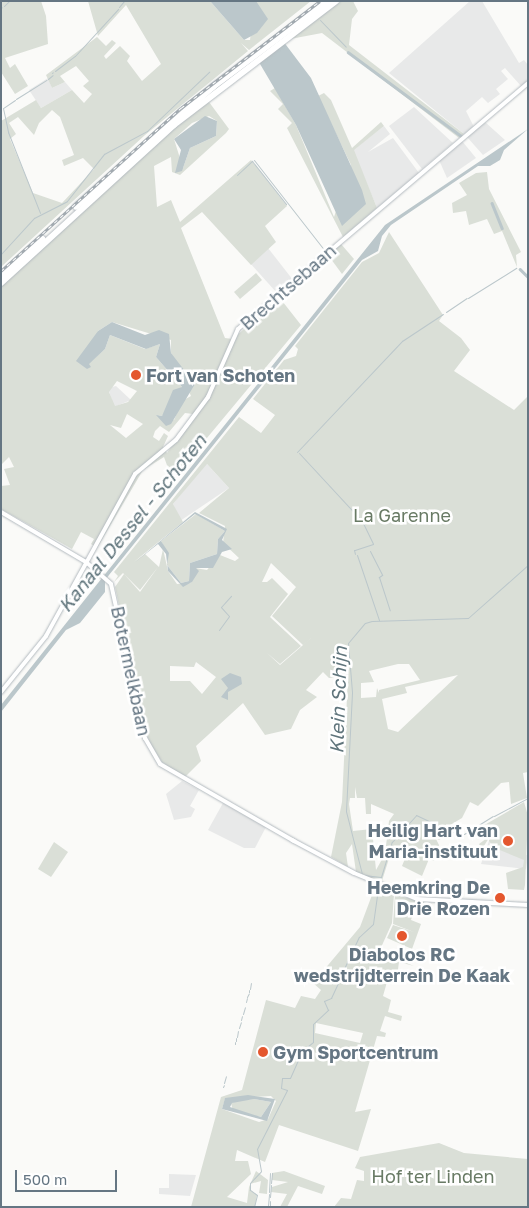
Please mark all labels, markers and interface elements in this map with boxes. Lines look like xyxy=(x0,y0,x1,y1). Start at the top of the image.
street label: Brechtsebaan xyxy=(236,240,340,334)
place label: Fort van Schoten xyxy=(146,364,295,386)
marker: Fort van Schoten xyxy=(130,369,142,381)
water label: Kanaal Dessel - Schoten xyxy=(53,430,211,616)
park label: La Garenne xyxy=(353,504,451,526)
street label: Botermelkbaan xyxy=(107,604,155,738)
water label: Klein Schijn xyxy=(325,646,351,754)
place label: Heilig Hart van Maria-instituut xyxy=(368,820,498,862)
marker: Heilig Hart van Maria-instituut xyxy=(502,835,514,847)
place label: Heemkring De Drie Rozen xyxy=(367,877,490,920)
marker: Heemkring De Drie Rozen xyxy=(494,892,506,904)
marker: Diabolos RC wedstrijdterrein De Kaak xyxy=(396,930,408,942)
place label: Diabolos RC wedstrijdterrein De Kaak xyxy=(294,944,510,986)
place label: Gym Sportcentrum xyxy=(273,1041,438,1063)
marker: Gym Sportcentrum xyxy=(257,1046,269,1058)
scale bar xyxy=(18,1160,120,1192)
park label: Hof ter Linden xyxy=(371,1165,495,1187)
text: 500 m xyxy=(23,1170,67,1188)

